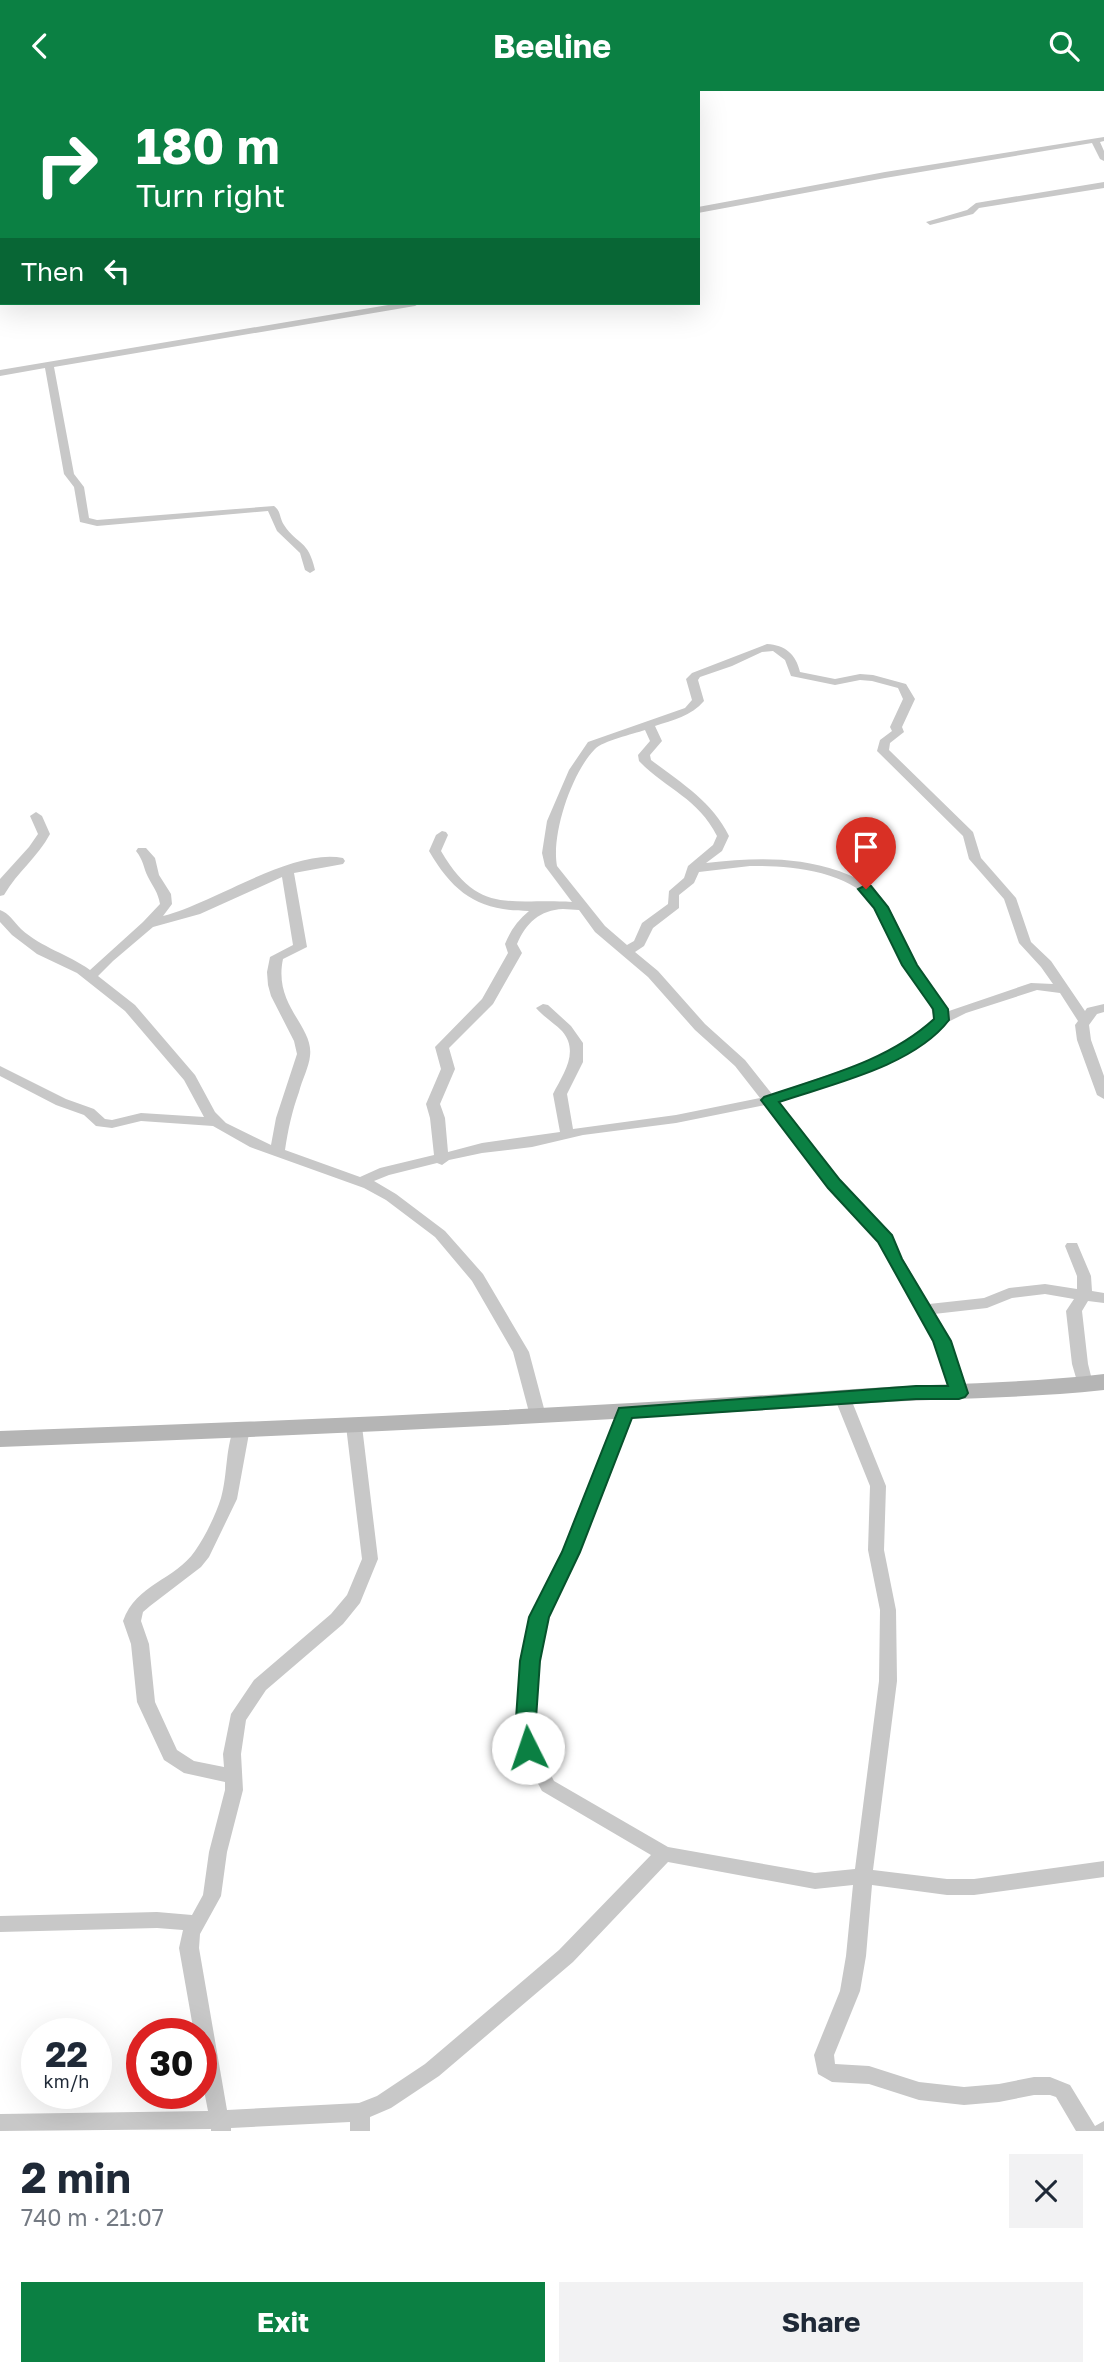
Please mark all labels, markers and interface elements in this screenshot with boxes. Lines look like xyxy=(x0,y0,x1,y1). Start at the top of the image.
icon: back xyxy=(21,27,59,65)
text: Beeline xyxy=(493,27,611,65)
icon: search xyxy=(1045,27,1083,65)
text: 180 m xyxy=(136,116,280,175)
icon: right xyxy=(21,119,112,210)
text: Turn right xyxy=(136,176,285,214)
icon: left xyxy=(98,252,136,290)
text: Then xyxy=(21,256,84,287)
pin xyxy=(836,817,896,889)
icon: arrive xyxy=(847,828,885,866)
position arrow xyxy=(491,1711,565,1785)
speed limit sign: 30 xyxy=(126,2018,217,2109)
text: 22 xyxy=(45,2033,88,2075)
text: km/h xyxy=(44,2070,89,2092)
text: 2 min xyxy=(21,2152,131,2202)
button: close xyxy=(1009,2154,1083,2228)
text: 740 m · 21:07 xyxy=(21,2203,164,2231)
button: Exit xyxy=(21,2282,545,2362)
button: Share xyxy=(559,2282,1083,2362)

